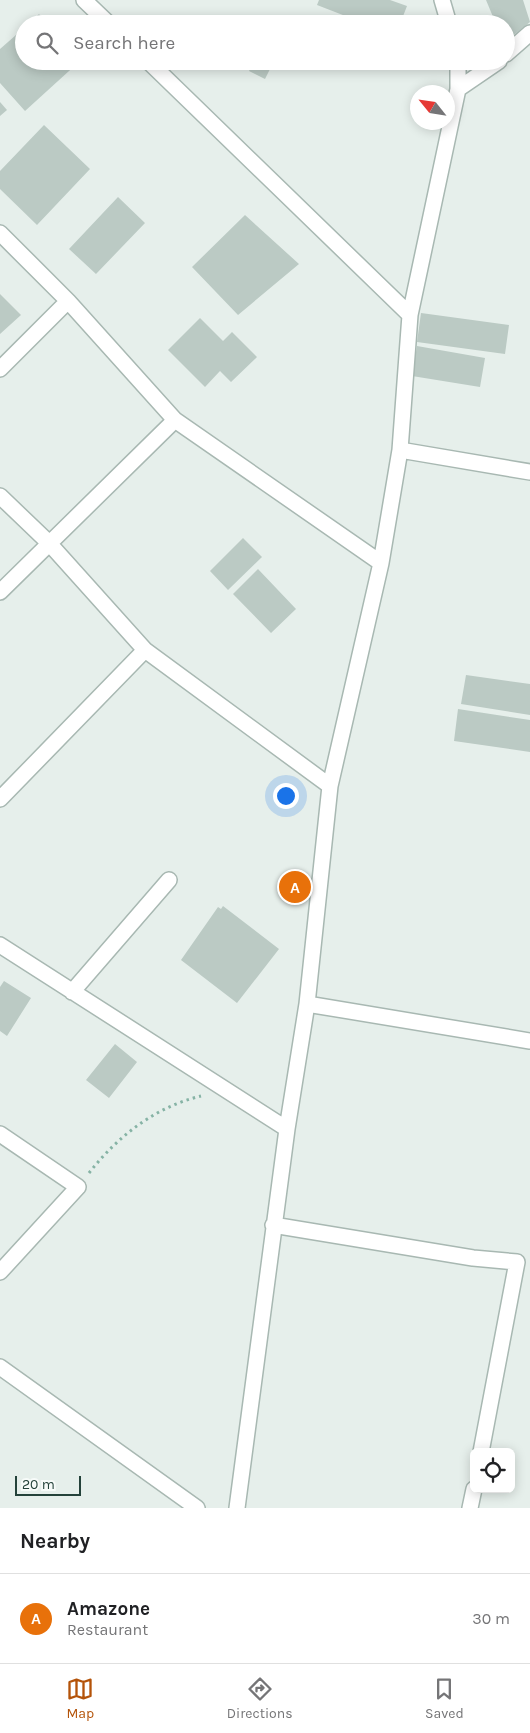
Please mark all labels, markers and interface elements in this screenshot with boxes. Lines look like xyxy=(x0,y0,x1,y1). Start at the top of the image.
search box xyxy=(15,15,515,70)
icon: search xyxy=(33,29,61,57)
text: Search here xyxy=(73,32,175,54)
north arrow xyxy=(410,85,455,130)
your location xyxy=(273,783,299,809)
pin: A xyxy=(279,868,311,906)
map controls xyxy=(470,1448,515,1493)
button: locate xyxy=(470,1448,515,1493)
scale bar xyxy=(15,1473,81,1496)
text: 20 m xyxy=(22,1476,55,1493)
text: Nearby xyxy=(20,1529,90,1553)
text: Amazone xyxy=(67,1598,150,1620)
text: A xyxy=(31,1609,41,1628)
text: 30 m xyxy=(472,1609,510,1628)
text: Restaurant xyxy=(67,1620,148,1639)
tab: Map xyxy=(66,1675,94,1722)
tab: Directions xyxy=(227,1675,293,1722)
tab: Saved xyxy=(425,1675,464,1722)

